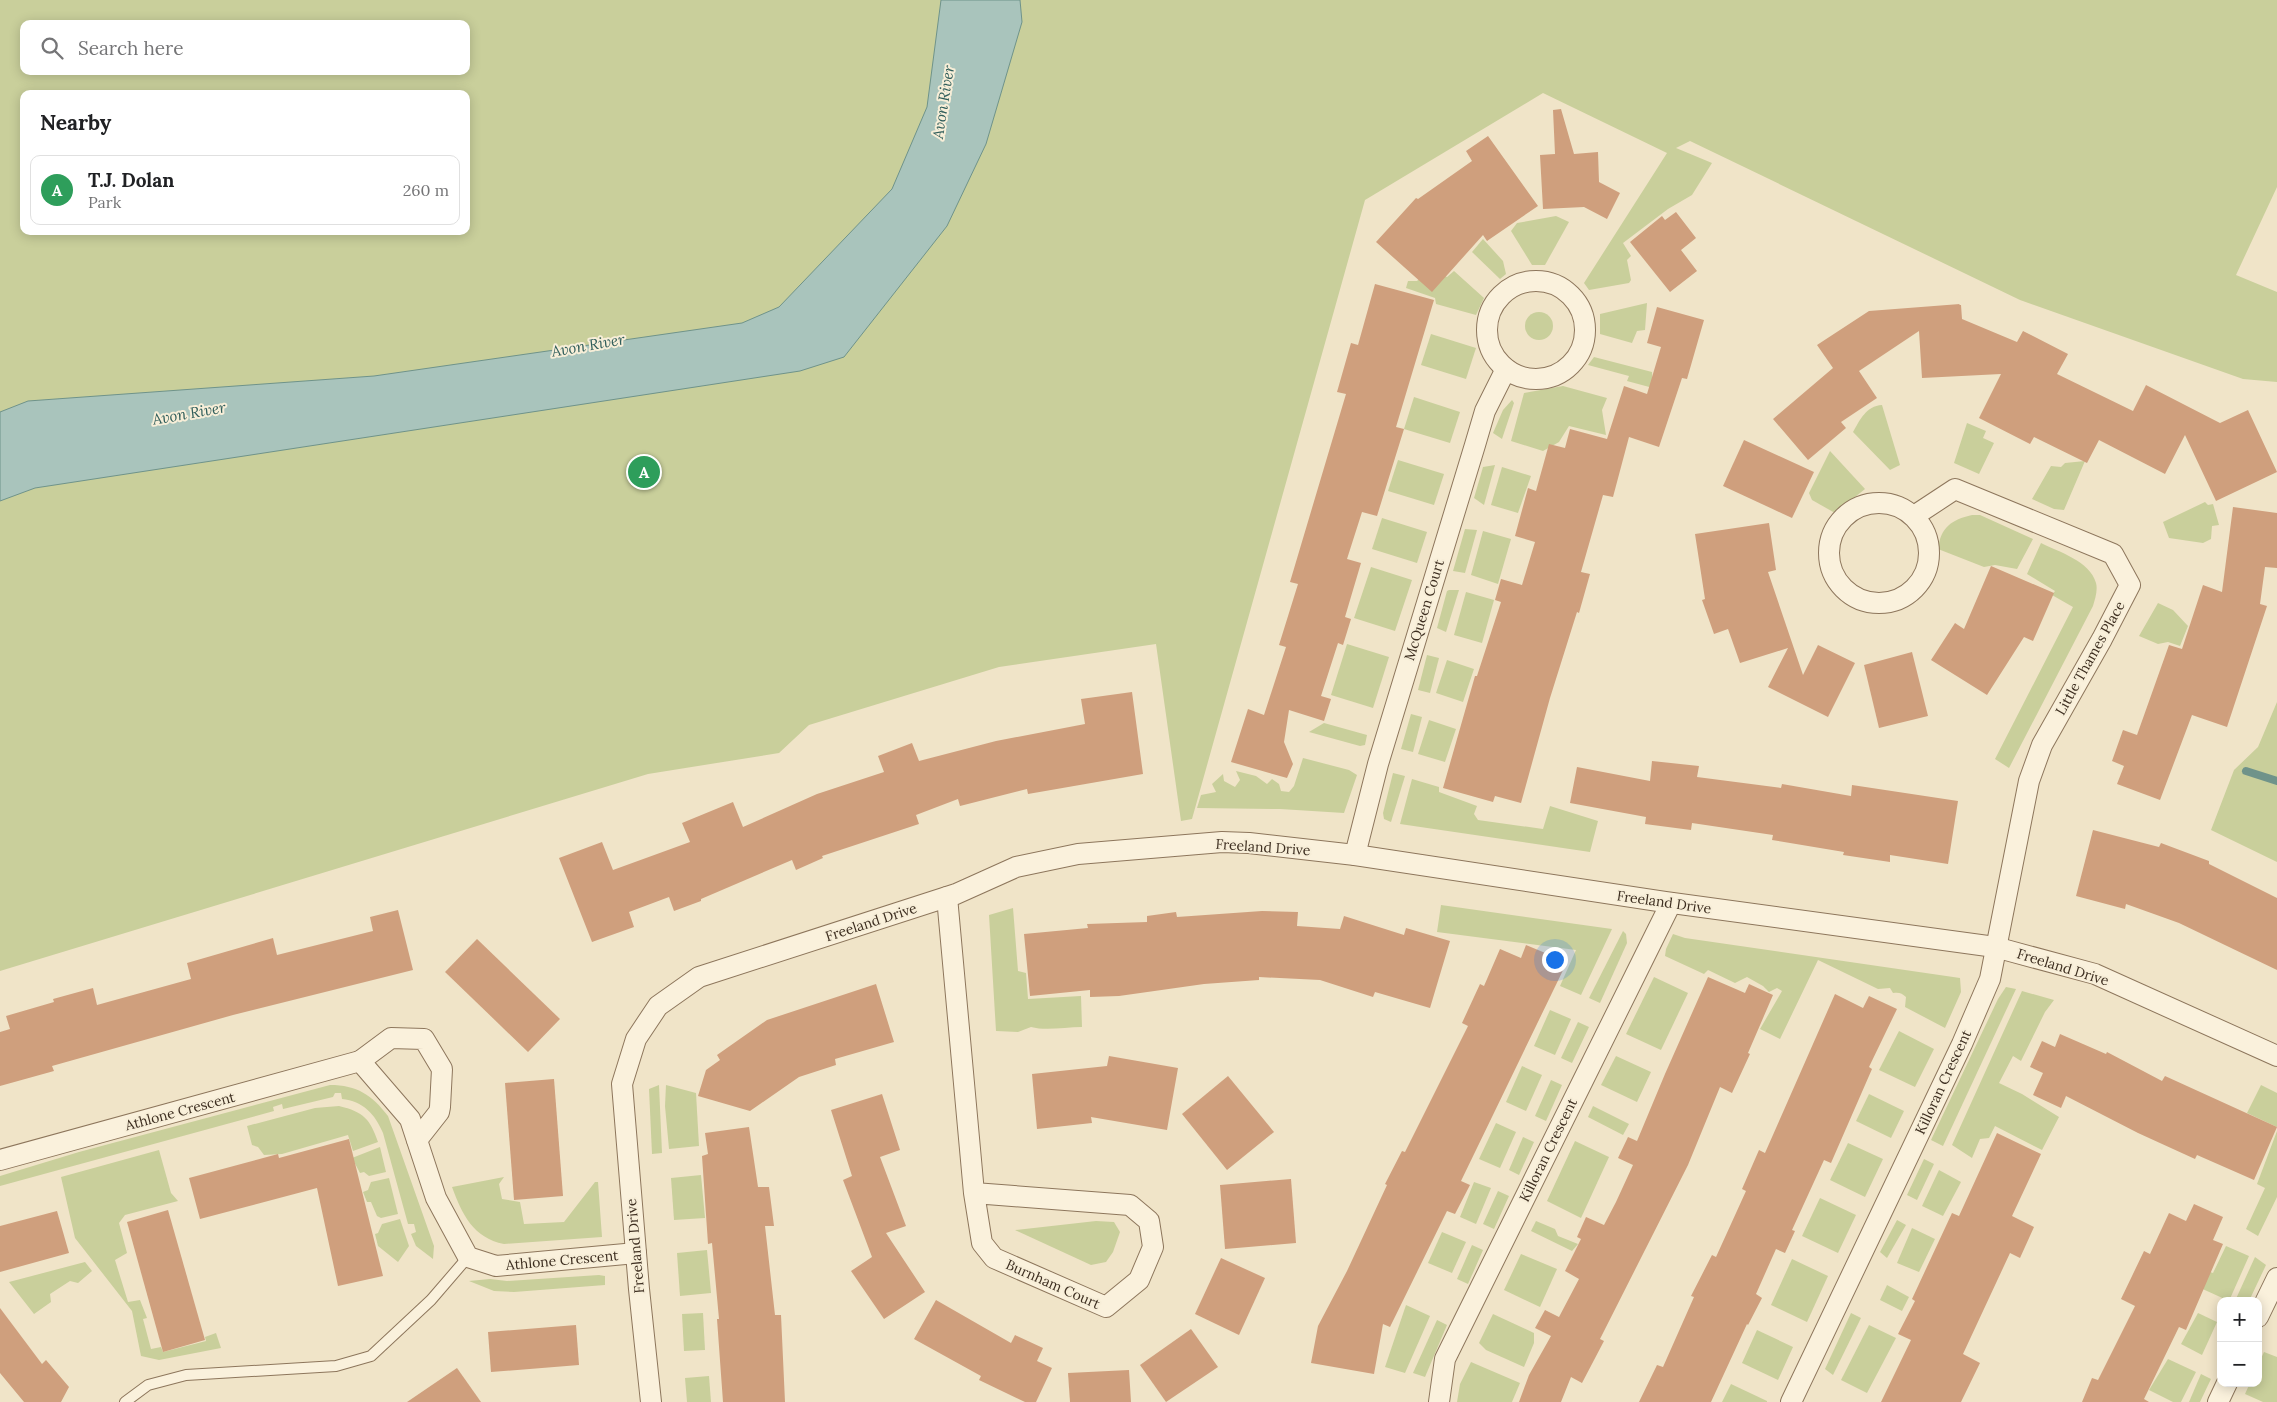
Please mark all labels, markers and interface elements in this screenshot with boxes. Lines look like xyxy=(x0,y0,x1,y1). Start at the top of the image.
search box xyxy=(20,20,470,75)
icon: search xyxy=(38,34,66,62)
text: Search here xyxy=(78,36,184,60)
water label: Avon River xyxy=(928,64,958,141)
text: Nearby xyxy=(40,109,111,136)
text: T.J. Dolan xyxy=(88,168,174,192)
text: A xyxy=(52,180,62,200)
text: 260 m xyxy=(403,180,449,200)
text: Park xyxy=(88,192,121,212)
water label: Avon River xyxy=(549,329,626,361)
water label: Avon River xyxy=(150,397,227,429)
pin: A xyxy=(628,453,660,491)
street label: McQueen Court xyxy=(1400,557,1448,663)
street label: Little Thames Place xyxy=(2051,598,2129,718)
street label: Freeland Drive xyxy=(1215,835,1312,859)
street label: Freeland Drive xyxy=(1616,886,1713,918)
street label: Freeland Drive xyxy=(823,899,919,945)
street label: Freeland Drive xyxy=(2015,944,2112,990)
your location xyxy=(1542,947,1568,973)
street label: Killoran Crescent xyxy=(1911,1026,1975,1137)
street label: Athlone Crescent xyxy=(122,1088,237,1135)
street label: Killoran Crescent xyxy=(1515,1095,1581,1205)
street label: Freeland Drive xyxy=(622,1197,648,1294)
street label: Athlone Crescent xyxy=(504,1246,620,1274)
street label: Burnham Court xyxy=(1003,1255,1103,1313)
map controls xyxy=(2217,1297,2262,1387)
button: + xyxy=(2217,1297,2262,1342)
button: − xyxy=(2217,1342,2262,1387)

